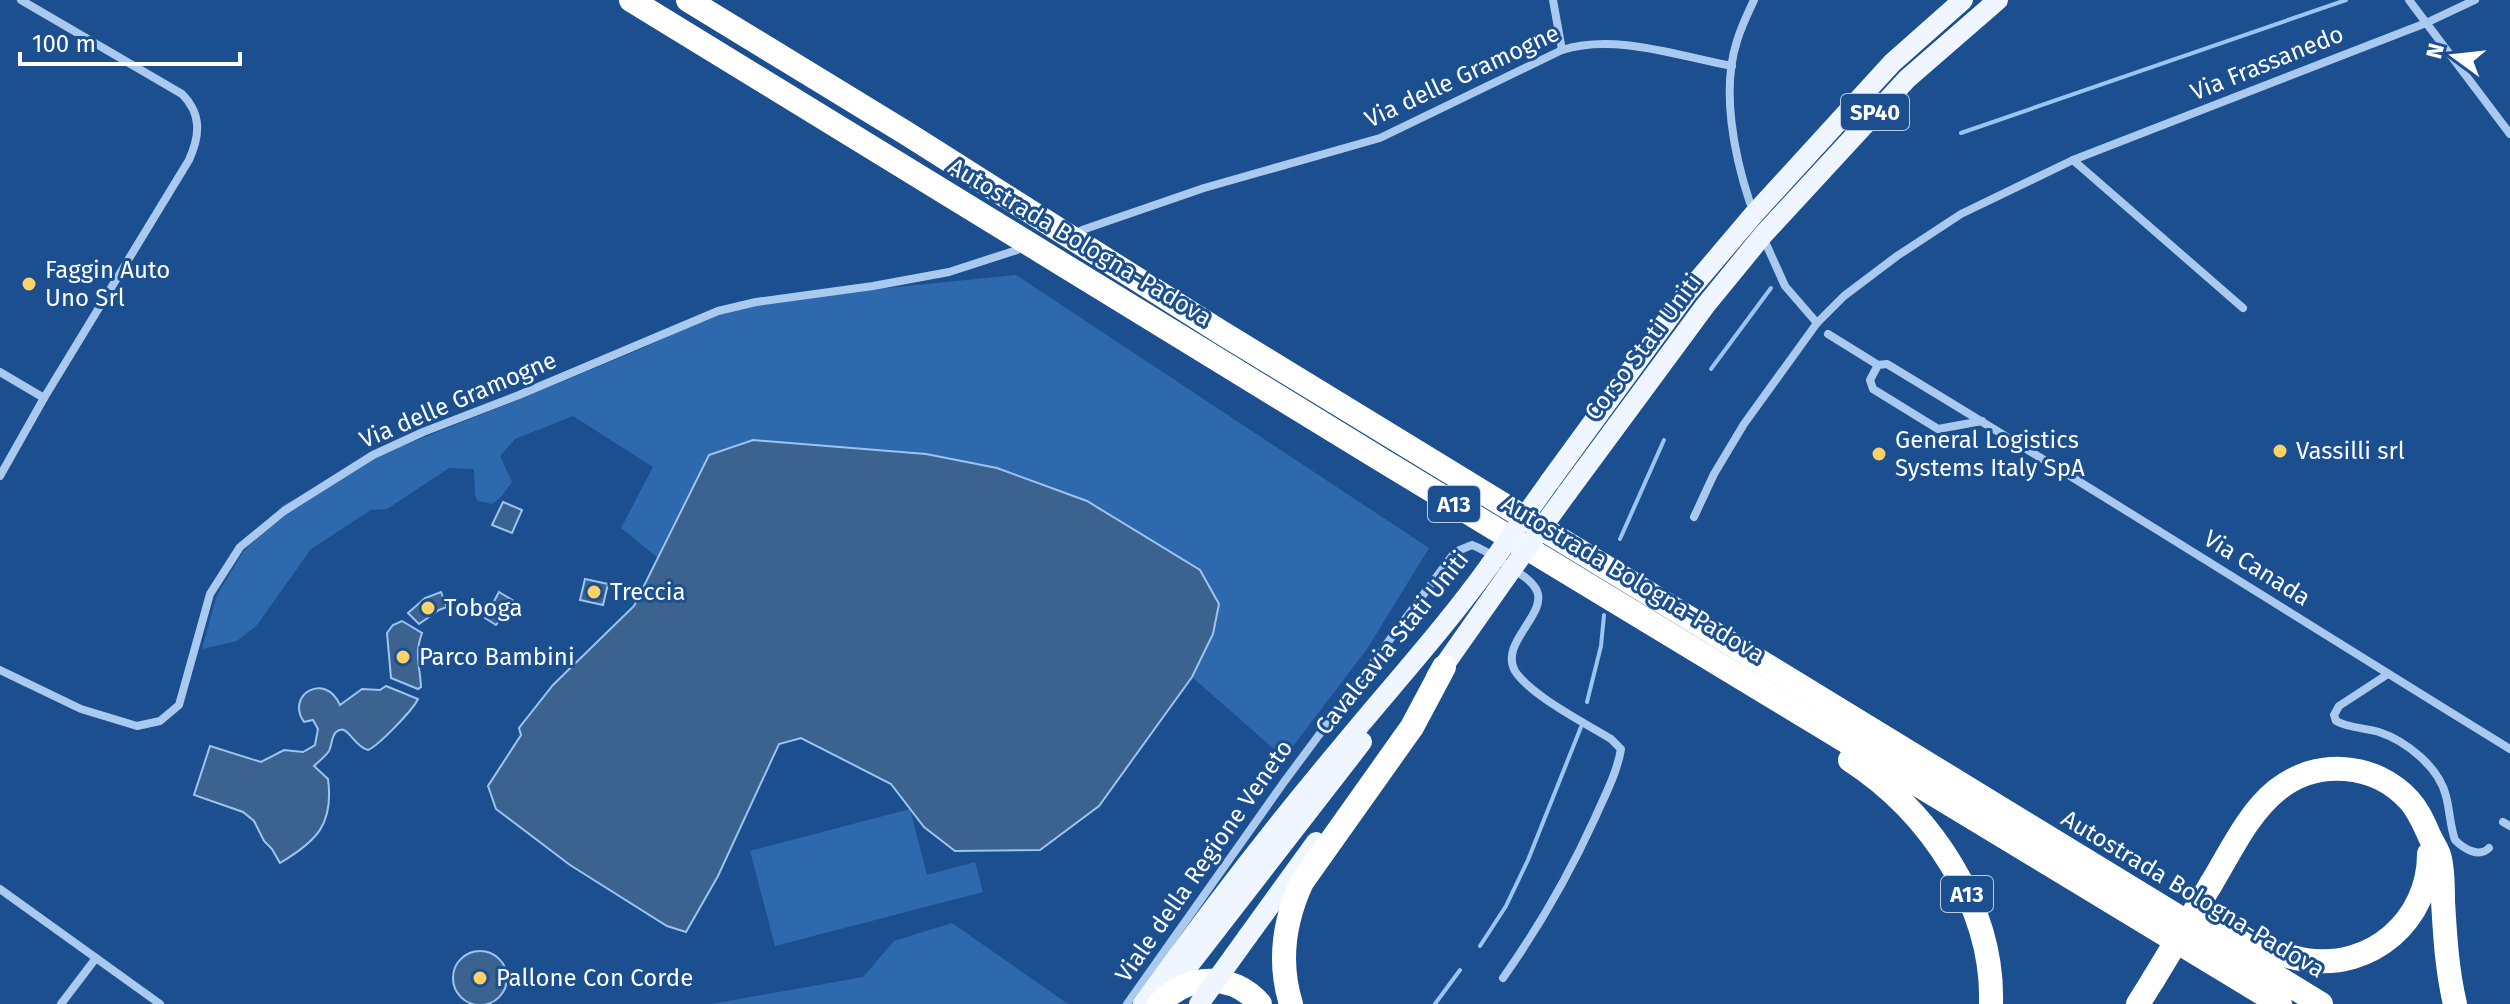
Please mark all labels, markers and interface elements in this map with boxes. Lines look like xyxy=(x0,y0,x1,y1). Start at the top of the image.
scale bar xyxy=(20,16,240,66)
north arrow xyxy=(2414,16,2494,96)
street label: Via delle Gramogne xyxy=(1360,19,1564,133)
street label: Via Frassanedo xyxy=(2187,20,2347,106)
text: 100 m xyxy=(32,30,96,58)
text: N xyxy=(2420,40,2450,61)
road number: SP40 xyxy=(1841,94,1909,130)
street label: Autostrada Bologna-Padova xyxy=(943,152,1217,332)
place label: Faggin Auto Uno Srl xyxy=(45,256,170,312)
street label: Corso Stati Uniti xyxy=(1579,268,1707,426)
marker: Faggin Auto Uno Srl xyxy=(20,275,38,293)
street label: Via delle Gramogne xyxy=(355,346,561,454)
place label: General Logistics Systems Italy SpA xyxy=(1895,426,2085,482)
place label: Vassilli srl xyxy=(2296,437,2405,465)
marker: Vassilli srl xyxy=(2271,442,2289,460)
marker: General Logistics Systems Italy SpA xyxy=(1870,445,1888,463)
road number: A13 xyxy=(1428,486,1480,522)
street label: Autostrada Bologna-Padova xyxy=(1496,489,1770,669)
street label: Via Canada xyxy=(2199,524,2315,612)
street label: Cavalcavia Stati Uniti xyxy=(1310,546,1474,740)
place label: Treccia xyxy=(610,578,686,606)
marker: Treccia xyxy=(585,583,603,601)
place label: Toboga xyxy=(444,594,522,622)
marker: Toboga xyxy=(419,599,437,617)
place label: Parco Bambini xyxy=(419,643,575,671)
marker: Parco Bambini xyxy=(394,648,412,666)
street label: Viale della Regione Veneto xyxy=(1110,734,1298,988)
street label: Autostrada Bologna-Padova xyxy=(2056,804,2330,984)
road number: A13 xyxy=(1941,876,1993,912)
place label: Pallone Con Corde xyxy=(496,964,693,992)
marker: Pallone Con Corde xyxy=(471,969,489,987)

